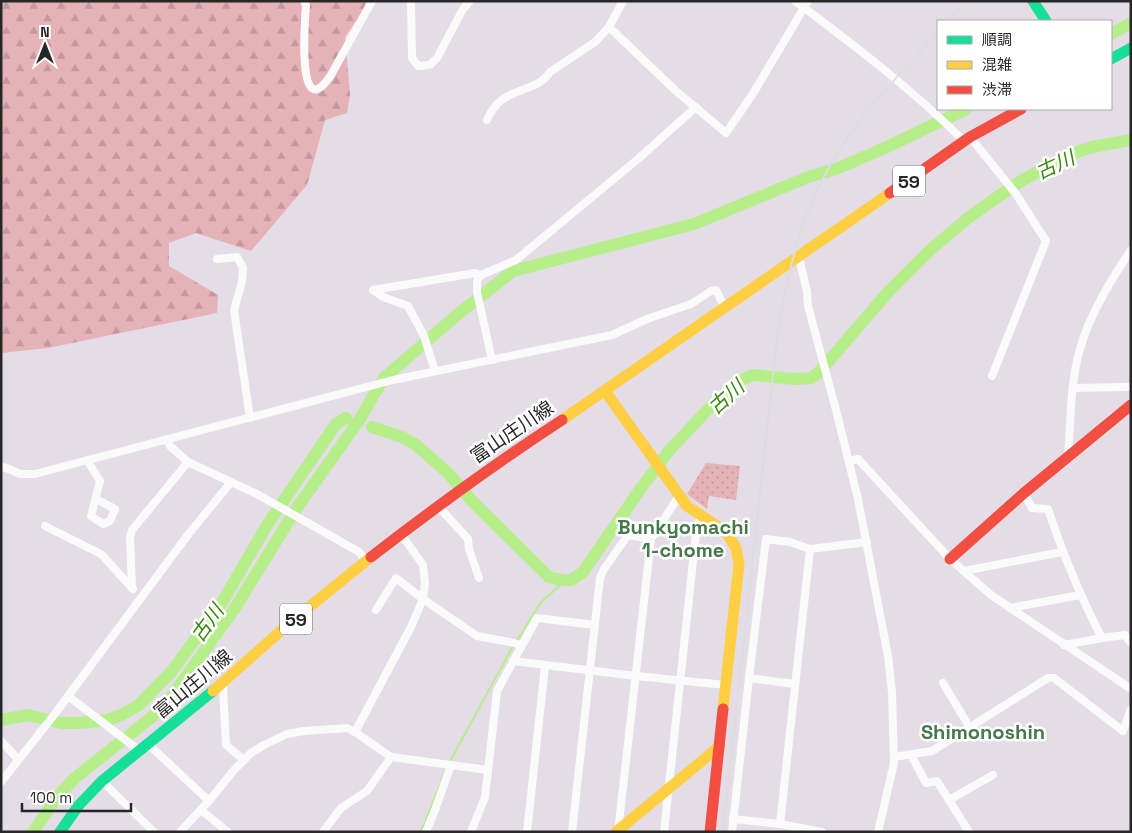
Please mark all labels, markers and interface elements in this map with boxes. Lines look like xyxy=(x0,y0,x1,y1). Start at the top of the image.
north arrow xyxy=(20,20,70,70)
legend xyxy=(937,20,1112,110)
text: N xyxy=(40,23,50,41)
text: 順調 xyxy=(982,30,1012,49)
text: 混雑 xyxy=(982,55,1012,74)
text: 渋滞 xyxy=(982,80,1012,99)
water label: 古川 xyxy=(1031,144,1080,185)
road number: 59 xyxy=(893,166,925,197)
water label: 古川 xyxy=(702,373,751,420)
street label: 富山庄川線 xyxy=(466,395,558,469)
district label: Bunkyomachi 1-chome xyxy=(617,514,749,563)
water label: 古川 xyxy=(185,598,230,647)
road number: 59 xyxy=(280,604,312,634)
street label: 富山庄川線 xyxy=(149,644,237,724)
district label: Shimonoshin xyxy=(921,719,1045,745)
scale bar xyxy=(22,780,131,812)
text: 100 m xyxy=(30,788,72,807)

